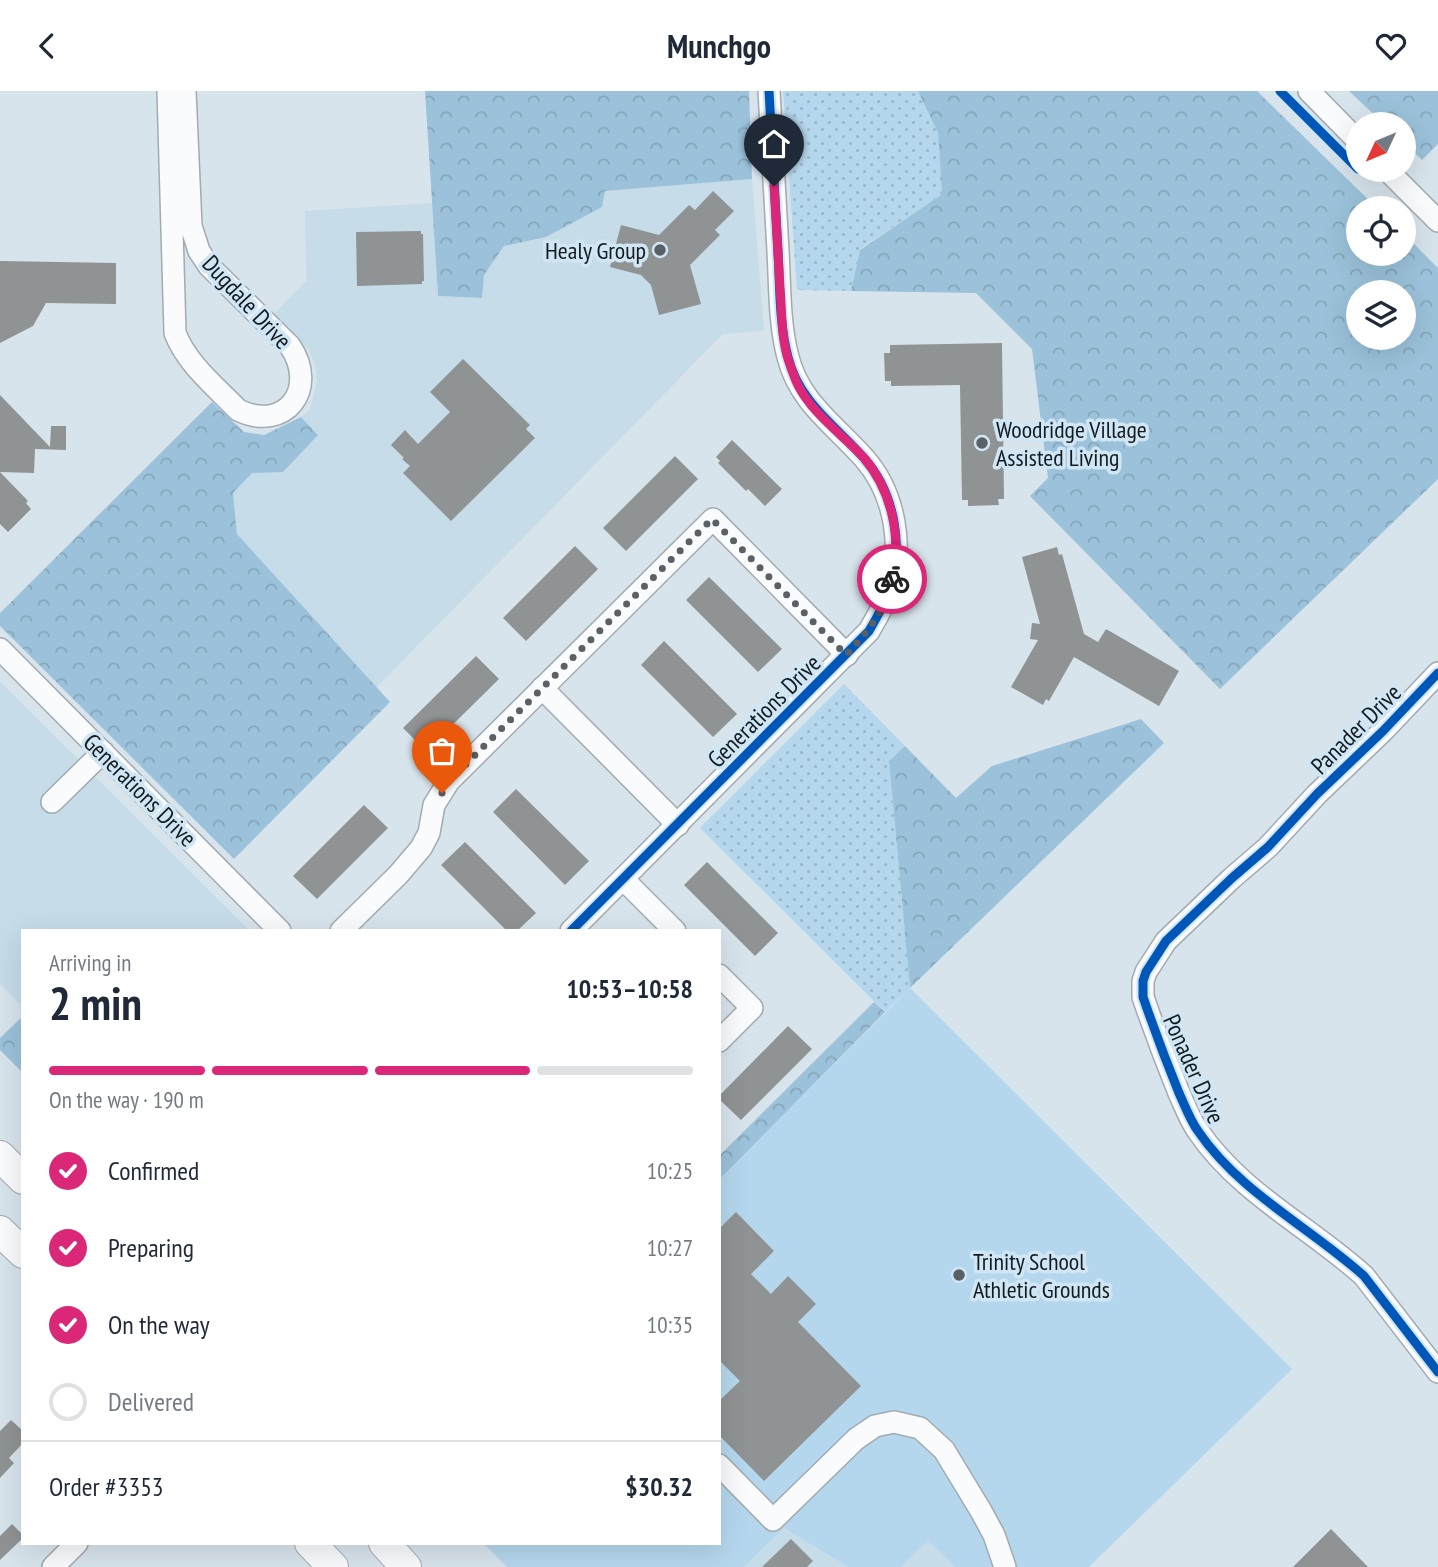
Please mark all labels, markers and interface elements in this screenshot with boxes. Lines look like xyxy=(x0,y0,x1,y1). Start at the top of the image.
text: Munchgo xyxy=(667,25,771,67)
icon: back xyxy=(28,27,66,65)
icon: heart xyxy=(1372,27,1410,65)
north arrow xyxy=(1346,112,1416,182)
map controls xyxy=(1346,112,1416,350)
pin xyxy=(744,114,804,186)
icon: home xyxy=(755,125,793,163)
button: locate xyxy=(1346,196,1416,266)
place label: Healy Group xyxy=(545,235,646,266)
marker: Healy Group xyxy=(652,242,668,258)
street label: Dugdale Drive xyxy=(196,248,298,356)
button: layers xyxy=(1346,280,1416,350)
place label: Woodridge Village Assisted Living xyxy=(996,414,1147,473)
marker: Woodridge Village Assisted Living xyxy=(974,435,990,451)
courier xyxy=(857,544,927,614)
icon: bike xyxy=(873,560,911,598)
street label: Generations Drive xyxy=(701,648,827,774)
street label: Panader Drive xyxy=(1304,677,1408,781)
pin xyxy=(412,721,472,793)
street label: Generations Drive xyxy=(77,727,203,853)
icon: bag xyxy=(423,732,461,770)
text: Arriving in xyxy=(49,948,131,977)
text: 10:53–10:58 xyxy=(566,972,693,1005)
text: 2 min xyxy=(49,973,142,1033)
street label: Ponader Drive xyxy=(1156,1010,1232,1128)
text: On the way · 190 m xyxy=(49,1085,204,1114)
icon: check xyxy=(49,1152,87,1190)
text: Confirmed xyxy=(108,1154,199,1187)
text: 10:25 xyxy=(647,1156,693,1185)
icon: check xyxy=(49,1229,87,1267)
text: Preparing xyxy=(108,1231,194,1264)
text: 10:27 xyxy=(647,1233,693,1262)
place label: Trinity School Athletic Grounds xyxy=(973,1246,1110,1305)
marker: Trinity School Athletic Grounds xyxy=(951,1267,967,1283)
icon: check xyxy=(49,1306,87,1344)
text: On the way xyxy=(108,1308,210,1341)
text: 10:35 xyxy=(647,1310,693,1339)
text: Delivered xyxy=(108,1385,194,1418)
text: Order #3353 xyxy=(49,1470,164,1503)
text: $30.32 xyxy=(625,1470,693,1503)

